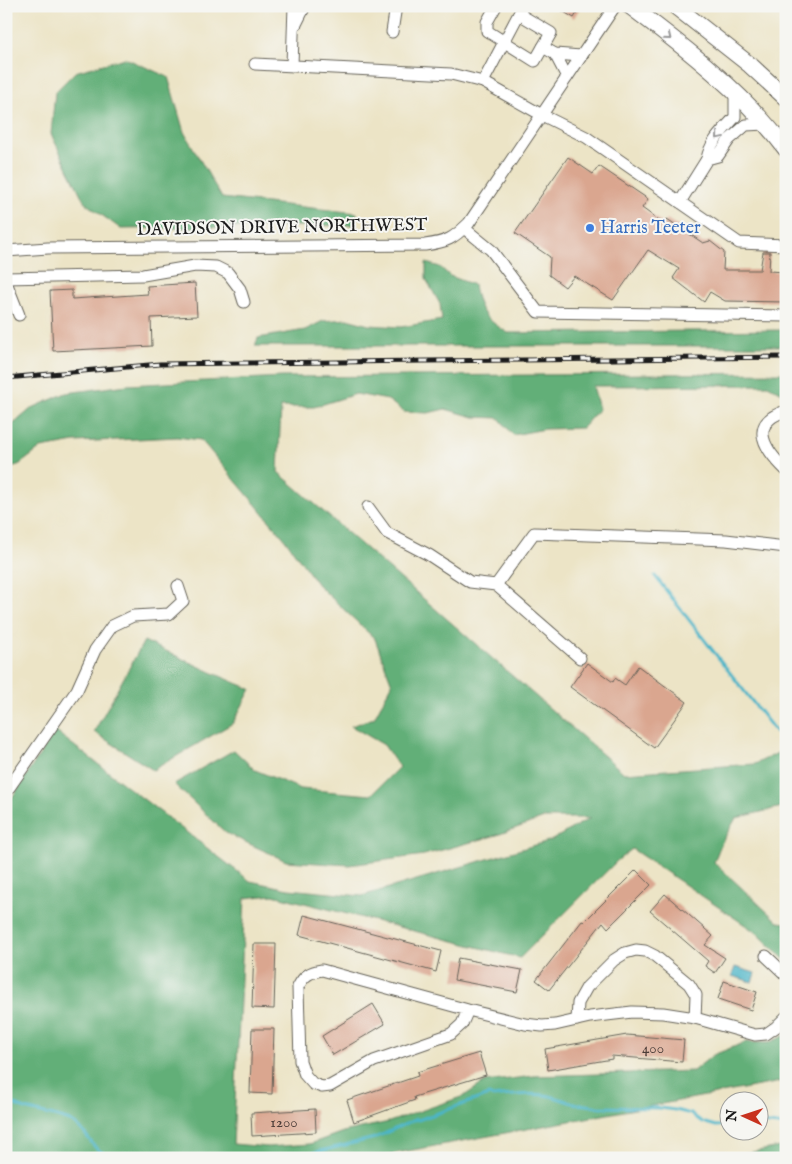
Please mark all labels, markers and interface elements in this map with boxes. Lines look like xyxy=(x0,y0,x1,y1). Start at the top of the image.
one-way arrow xyxy=(662,31,671,39)
one-way arrow xyxy=(715,130,724,139)
street label: DAVIDSON DRIVE NORTHWEST xyxy=(137,214,427,242)
place label: Harris Teeter xyxy=(600,217,701,240)
marker: Harris Teeter xyxy=(584,222,596,234)
house number: 400 xyxy=(642,1039,664,1058)
north arrow xyxy=(720,1092,770,1142)
text: N xyxy=(723,1109,741,1123)
house number: 1200 xyxy=(270,1113,298,1132)

